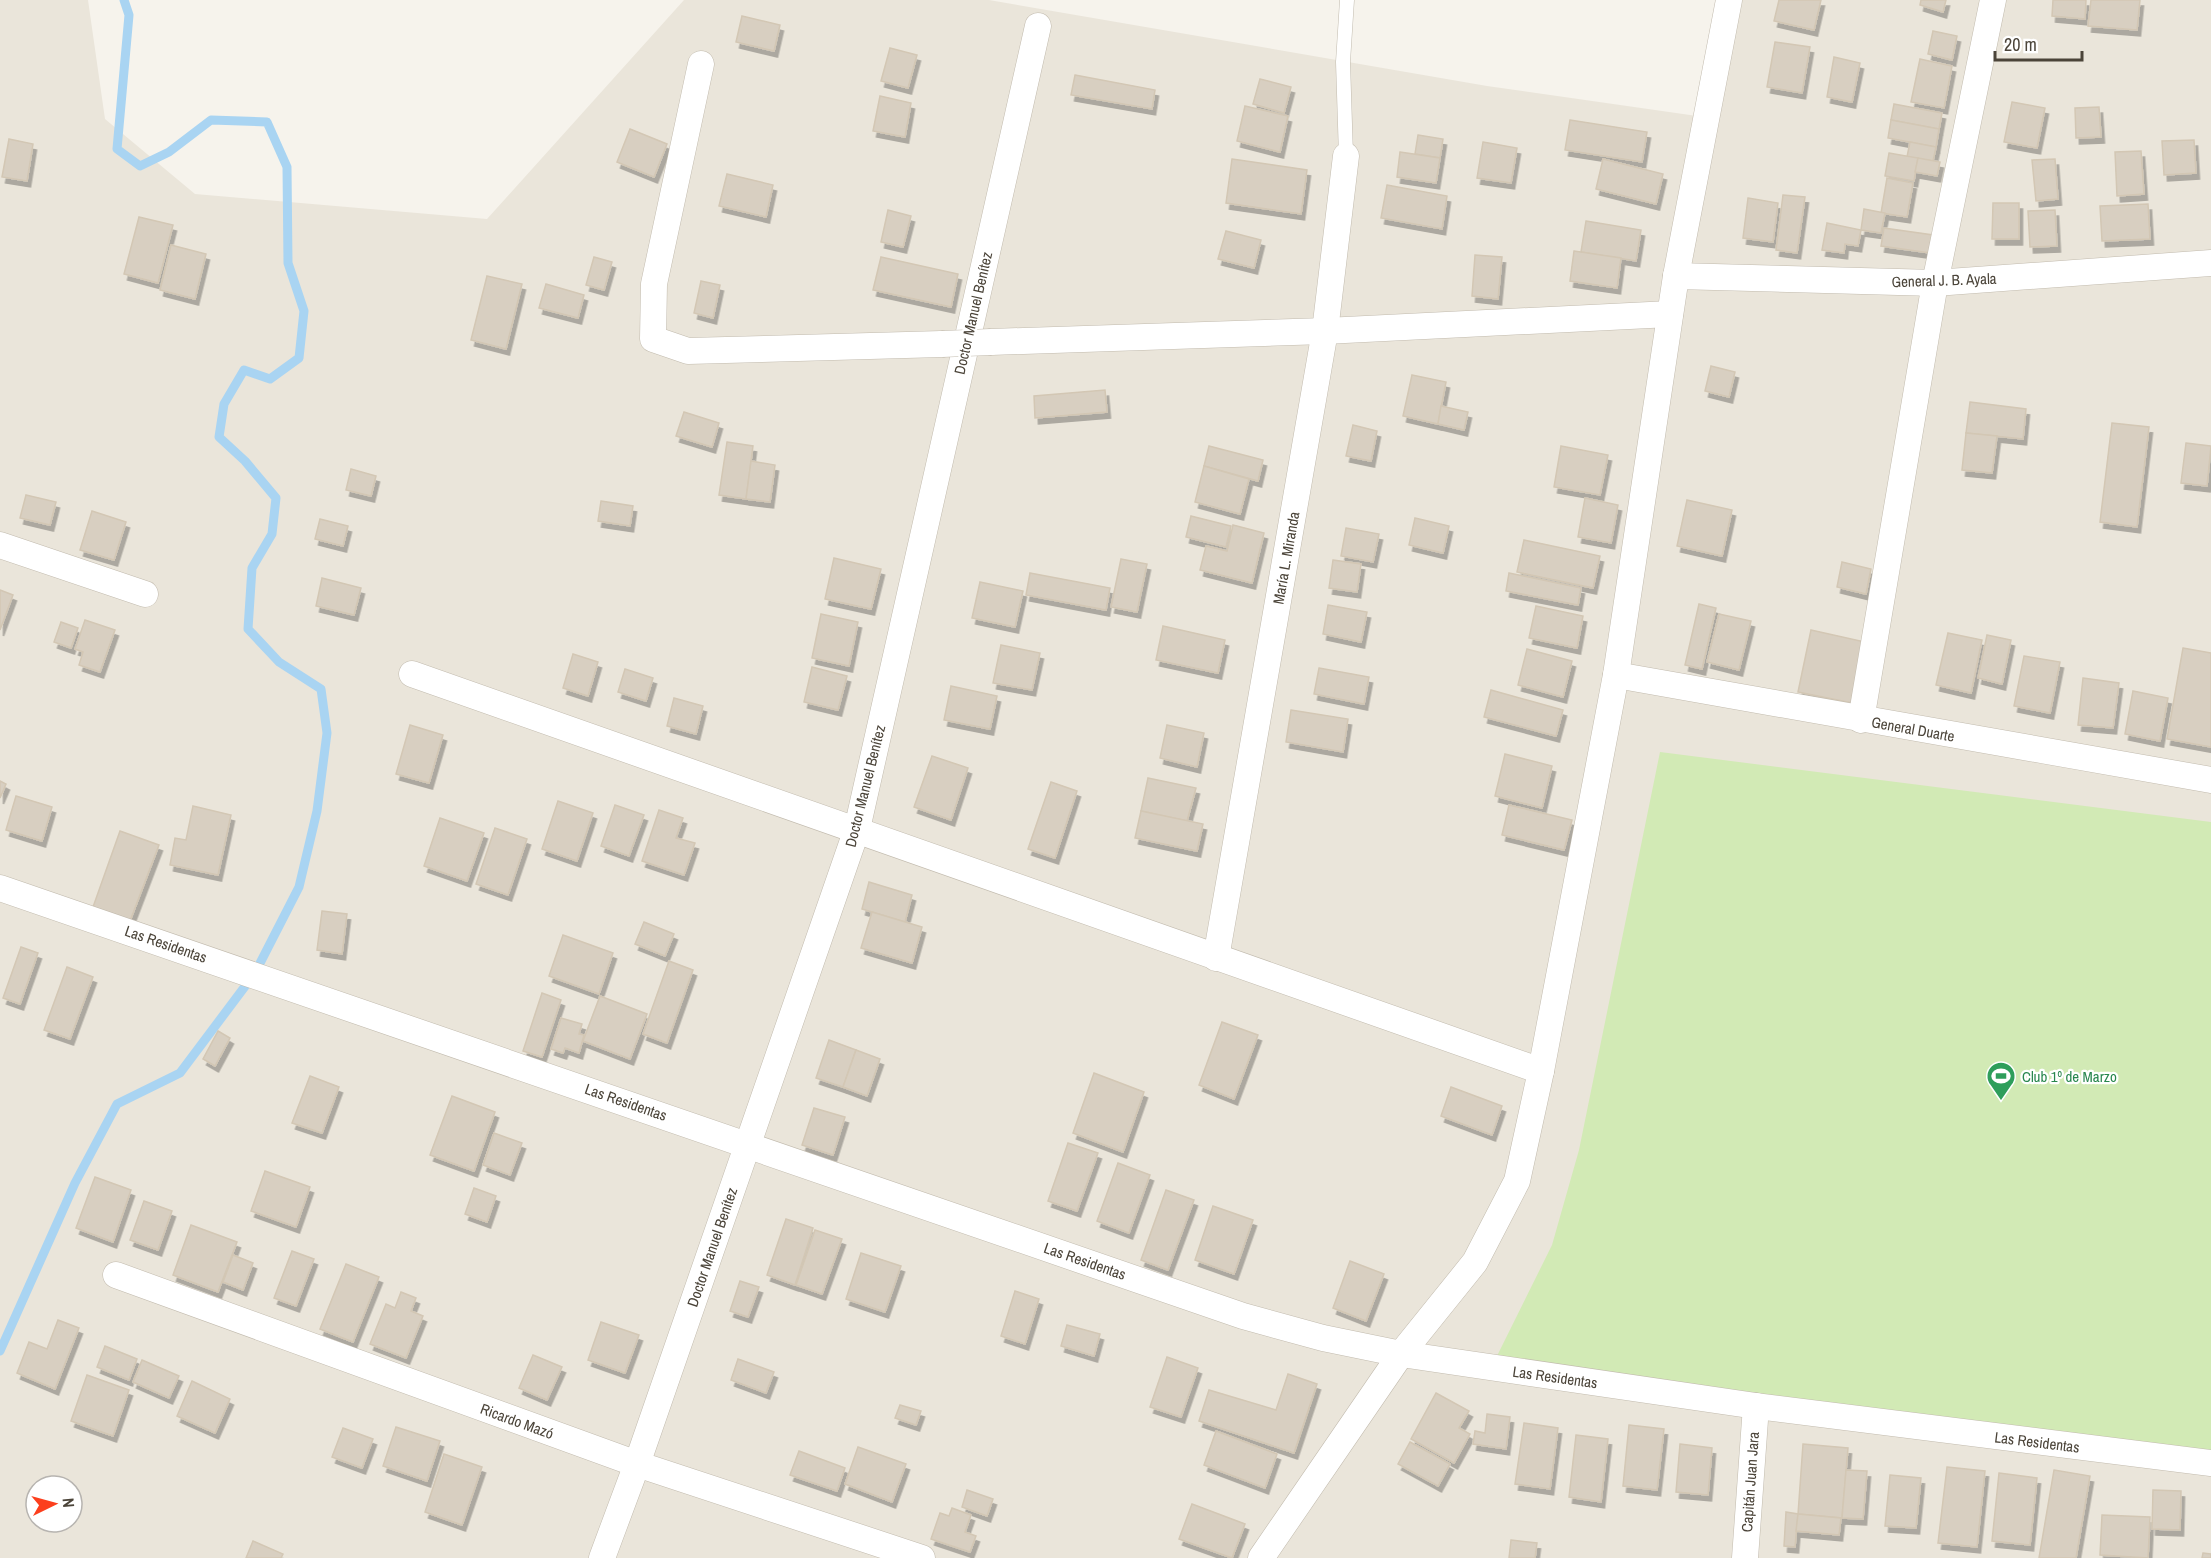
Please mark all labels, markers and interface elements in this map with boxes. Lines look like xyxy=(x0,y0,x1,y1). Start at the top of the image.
scale bar xyxy=(1995,24,2082,62)
text: 20 m xyxy=(2004,32,2037,57)
street label: Doctor Manuel Benítez xyxy=(949,250,997,376)
street label: General J. B. Ayala xyxy=(1891,268,1997,292)
street label: María L. Miranda xyxy=(1268,510,1304,606)
street label: General Duarte xyxy=(1870,711,1956,747)
street label: Doctor Manuel Benítez xyxy=(840,723,890,849)
street label: Las Residentas xyxy=(122,920,210,968)
sports icon: Club 1º de Marzo xyxy=(1985,1060,2017,1102)
place label: Club 1º de Marzo xyxy=(2022,1066,2117,1087)
street label: Las Residentas xyxy=(582,1078,670,1126)
street label: Doctor Manuel Benítez xyxy=(682,1184,742,1310)
street label: Las Residentas xyxy=(1041,1237,1129,1285)
street label: Las Residentas xyxy=(1511,1361,1599,1393)
street label: Ricardo Mazó xyxy=(477,1398,557,1444)
street label: Las Residentas xyxy=(1993,1426,2081,1458)
street label: Capitán Juan Jara xyxy=(1736,1431,1764,1533)
north arrow xyxy=(24,1474,84,1534)
text: N xyxy=(58,1497,80,1508)

